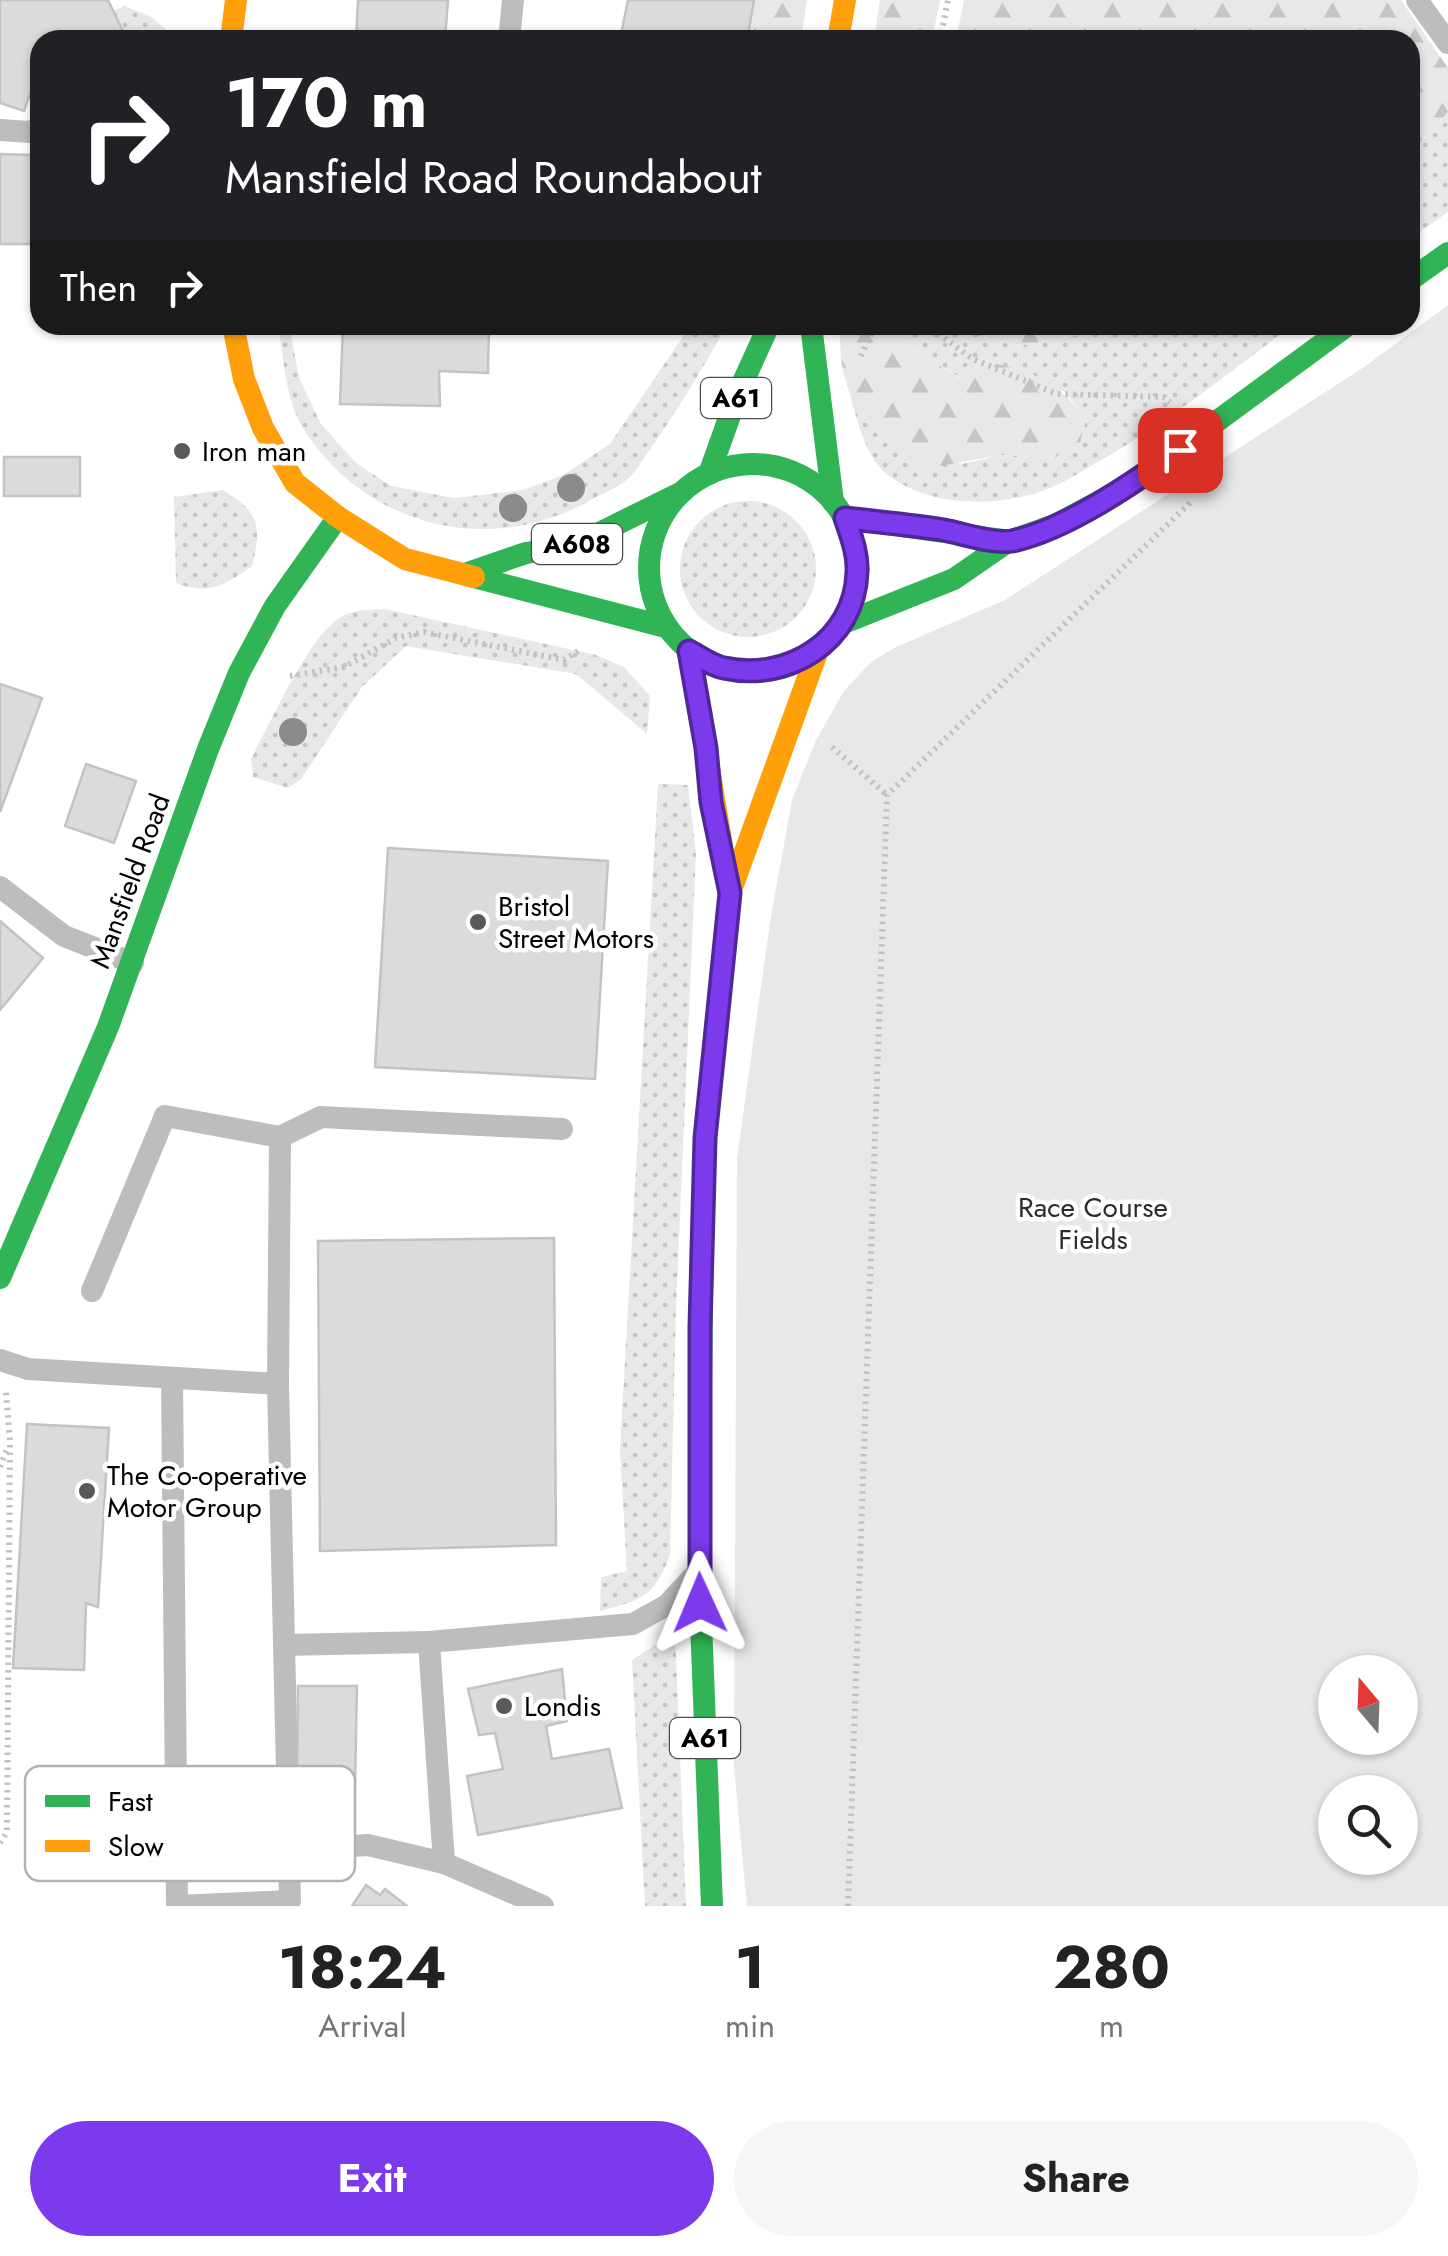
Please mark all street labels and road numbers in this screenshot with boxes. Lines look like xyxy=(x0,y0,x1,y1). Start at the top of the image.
road number: A61 xyxy=(701,378,771,418)
road number: A608 xyxy=(532,524,622,564)
street label: Mansfield Road xyxy=(79,788,181,974)
road number: A61 xyxy=(670,1718,740,1758)

